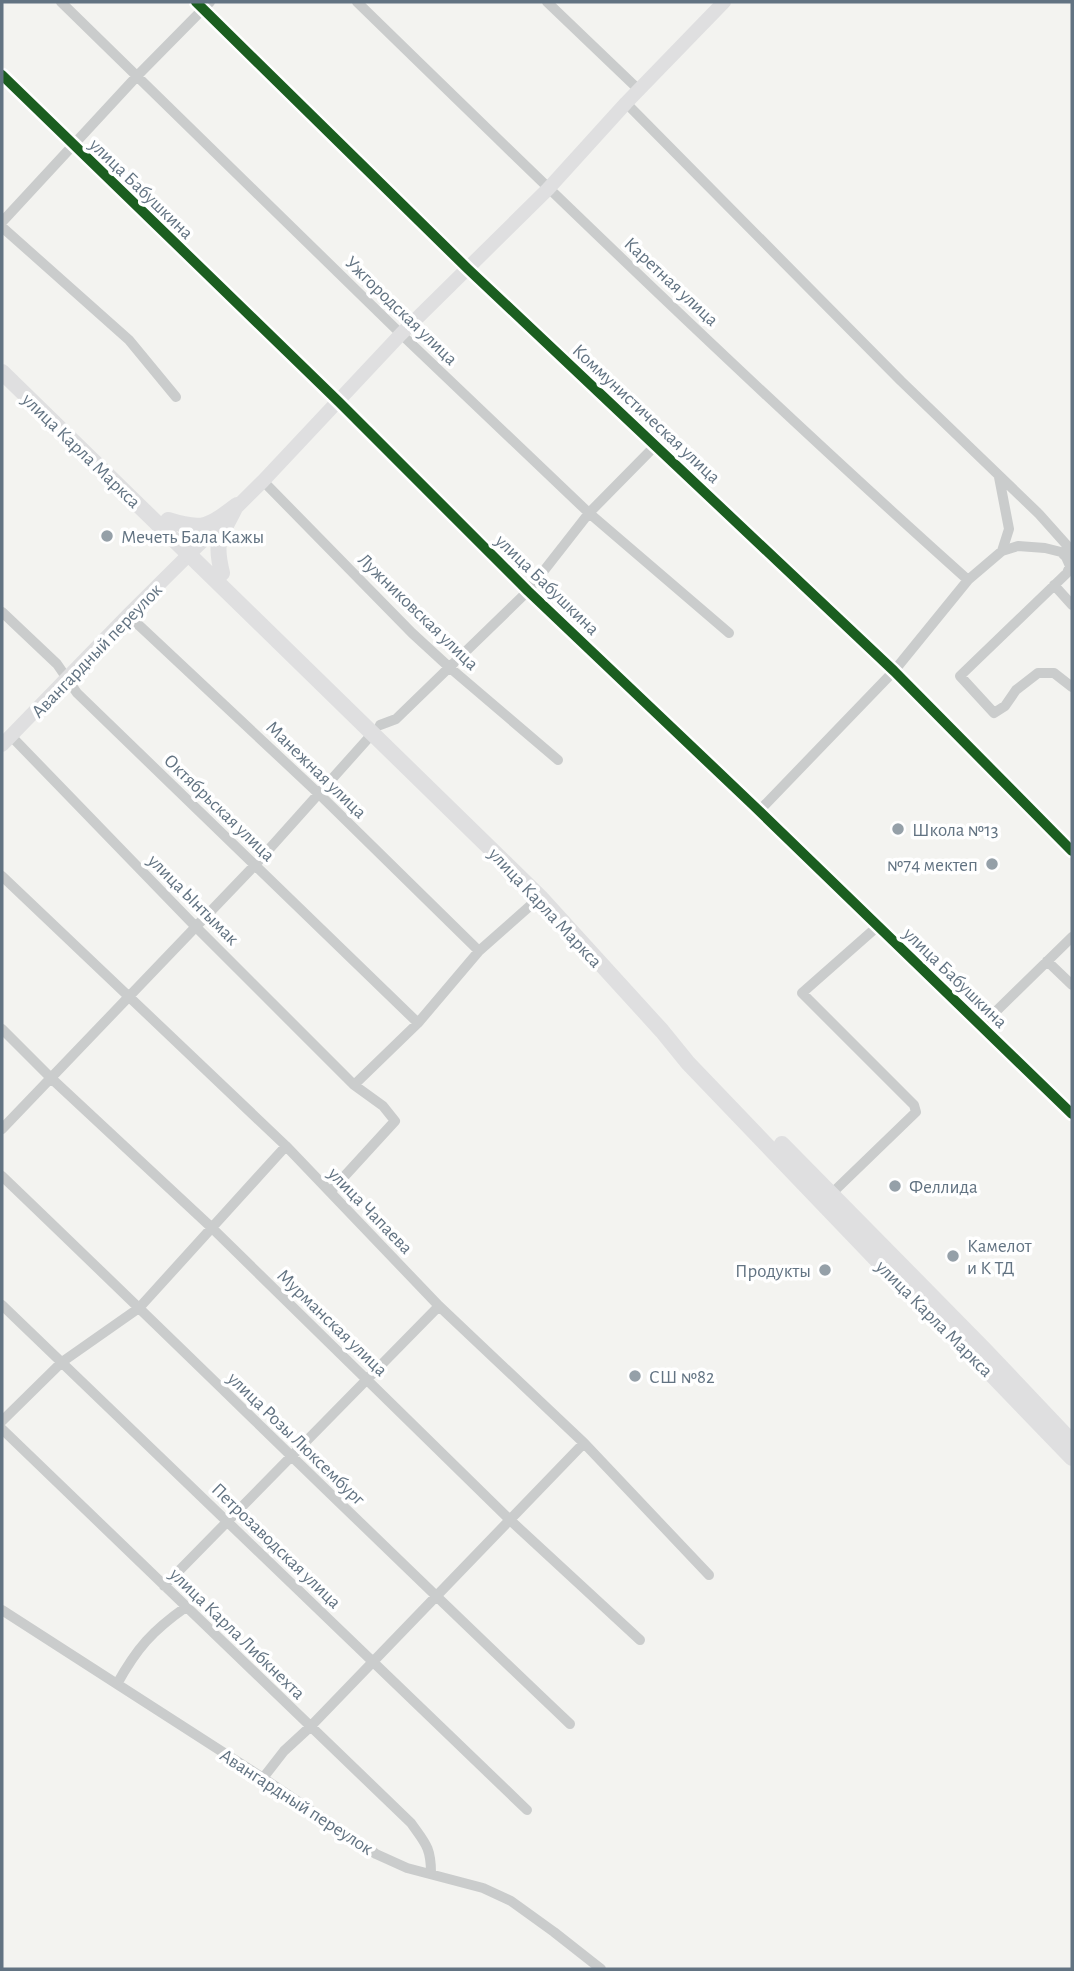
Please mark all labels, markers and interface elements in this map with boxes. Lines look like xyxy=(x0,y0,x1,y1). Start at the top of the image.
street label: улица Бабушкина xyxy=(85,134,197,243)
street label: Каретная улица xyxy=(620,234,722,330)
street label: Ужгородская улица xyxy=(341,253,461,369)
street label: Коммунистическая улица xyxy=(568,341,724,488)
street label: улица Карла Маркса xyxy=(17,389,144,512)
marker: Мечеть Бала Кажы xyxy=(99,528,115,544)
place label: Мечеть Бала Кажы xyxy=(121,528,264,547)
street label: улица Бабушкина xyxy=(491,530,603,639)
street label: Лужниковская улица xyxy=(354,550,482,674)
street label: Авангардный переулок xyxy=(28,580,166,722)
street label: Манежная улица xyxy=(262,718,370,823)
street label: Октябрьская улица xyxy=(160,751,278,866)
marker: Школа №13 xyxy=(890,821,906,837)
place label: Школа №13 xyxy=(912,821,999,840)
street label: улица Карла Маркса xyxy=(484,844,605,972)
street label: улица Ынтымак xyxy=(143,850,242,949)
place label: №74 мектеп xyxy=(887,856,978,875)
marker: №74 мектеп xyxy=(984,856,1000,872)
street label: улица Бабушкина xyxy=(899,923,1011,1032)
street label: улица Чапаева xyxy=(323,1163,416,1258)
marker: Феллида xyxy=(887,1178,903,1194)
place label: Феллида xyxy=(909,1178,978,1197)
place label: Камелот и К ТД xyxy=(967,1237,1032,1278)
marker: Камелот и К ТД xyxy=(945,1248,961,1264)
street label: улица Карла Маркса xyxy=(871,1256,996,1381)
place label: Продукты xyxy=(735,1262,811,1281)
marker: Продукты xyxy=(817,1262,833,1278)
street label: Мурманская улица xyxy=(273,1266,391,1380)
street label: улица Розы Люксембург xyxy=(223,1368,369,1510)
marker: СШ №82 xyxy=(627,1368,643,1384)
place label: СШ №82 xyxy=(649,1368,715,1387)
street label: Петрозаводская улица xyxy=(208,1480,345,1613)
street label: улица Карла Либкнехта xyxy=(165,1564,308,1704)
street label: Авангардный переулок xyxy=(216,1746,376,1859)

